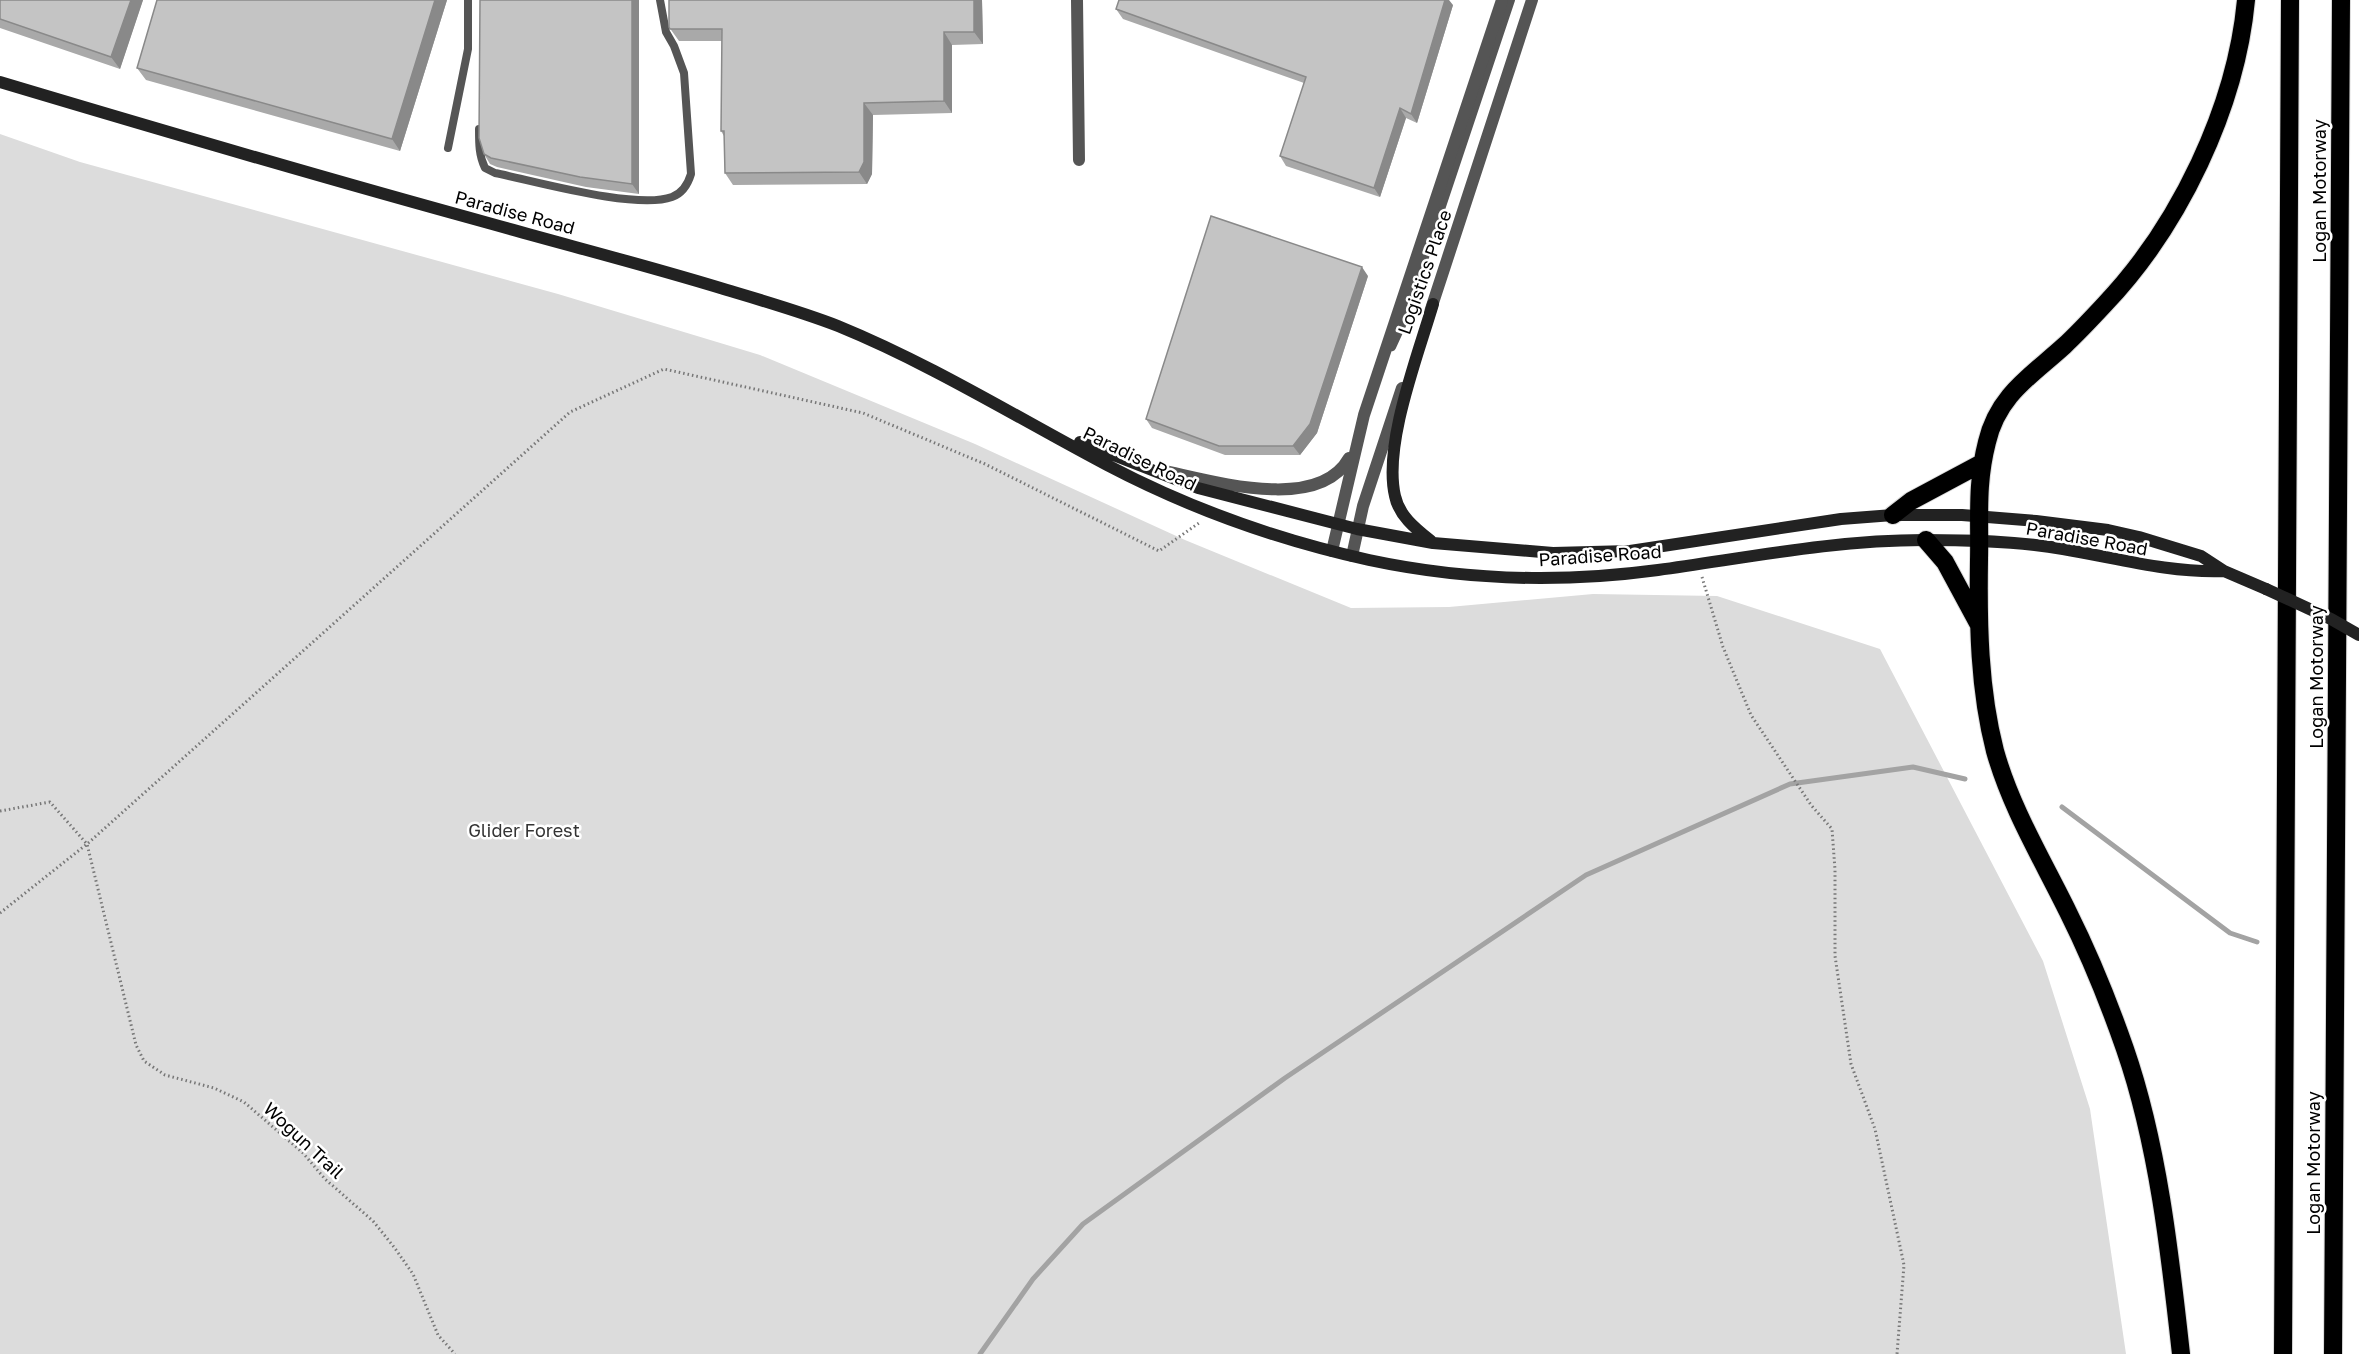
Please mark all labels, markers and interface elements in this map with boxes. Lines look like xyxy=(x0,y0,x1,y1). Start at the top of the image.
street label: Logan Motorway xyxy=(2308,119,2330,263)
street label: Paradise Road xyxy=(453,185,577,239)
street label: Logistics Place xyxy=(1392,207,1456,337)
street label: Paradise Road xyxy=(1080,421,1200,495)
street label: Paradise Road xyxy=(2024,516,2150,560)
street label: Paradise Road xyxy=(1538,540,1662,570)
street label: Logan Motorway xyxy=(2305,605,2327,749)
park label: Glider Forest xyxy=(468,819,580,841)
street label: Logan Motorway xyxy=(2302,1091,2324,1235)
street label: Wogun Trail xyxy=(259,1097,349,1183)

